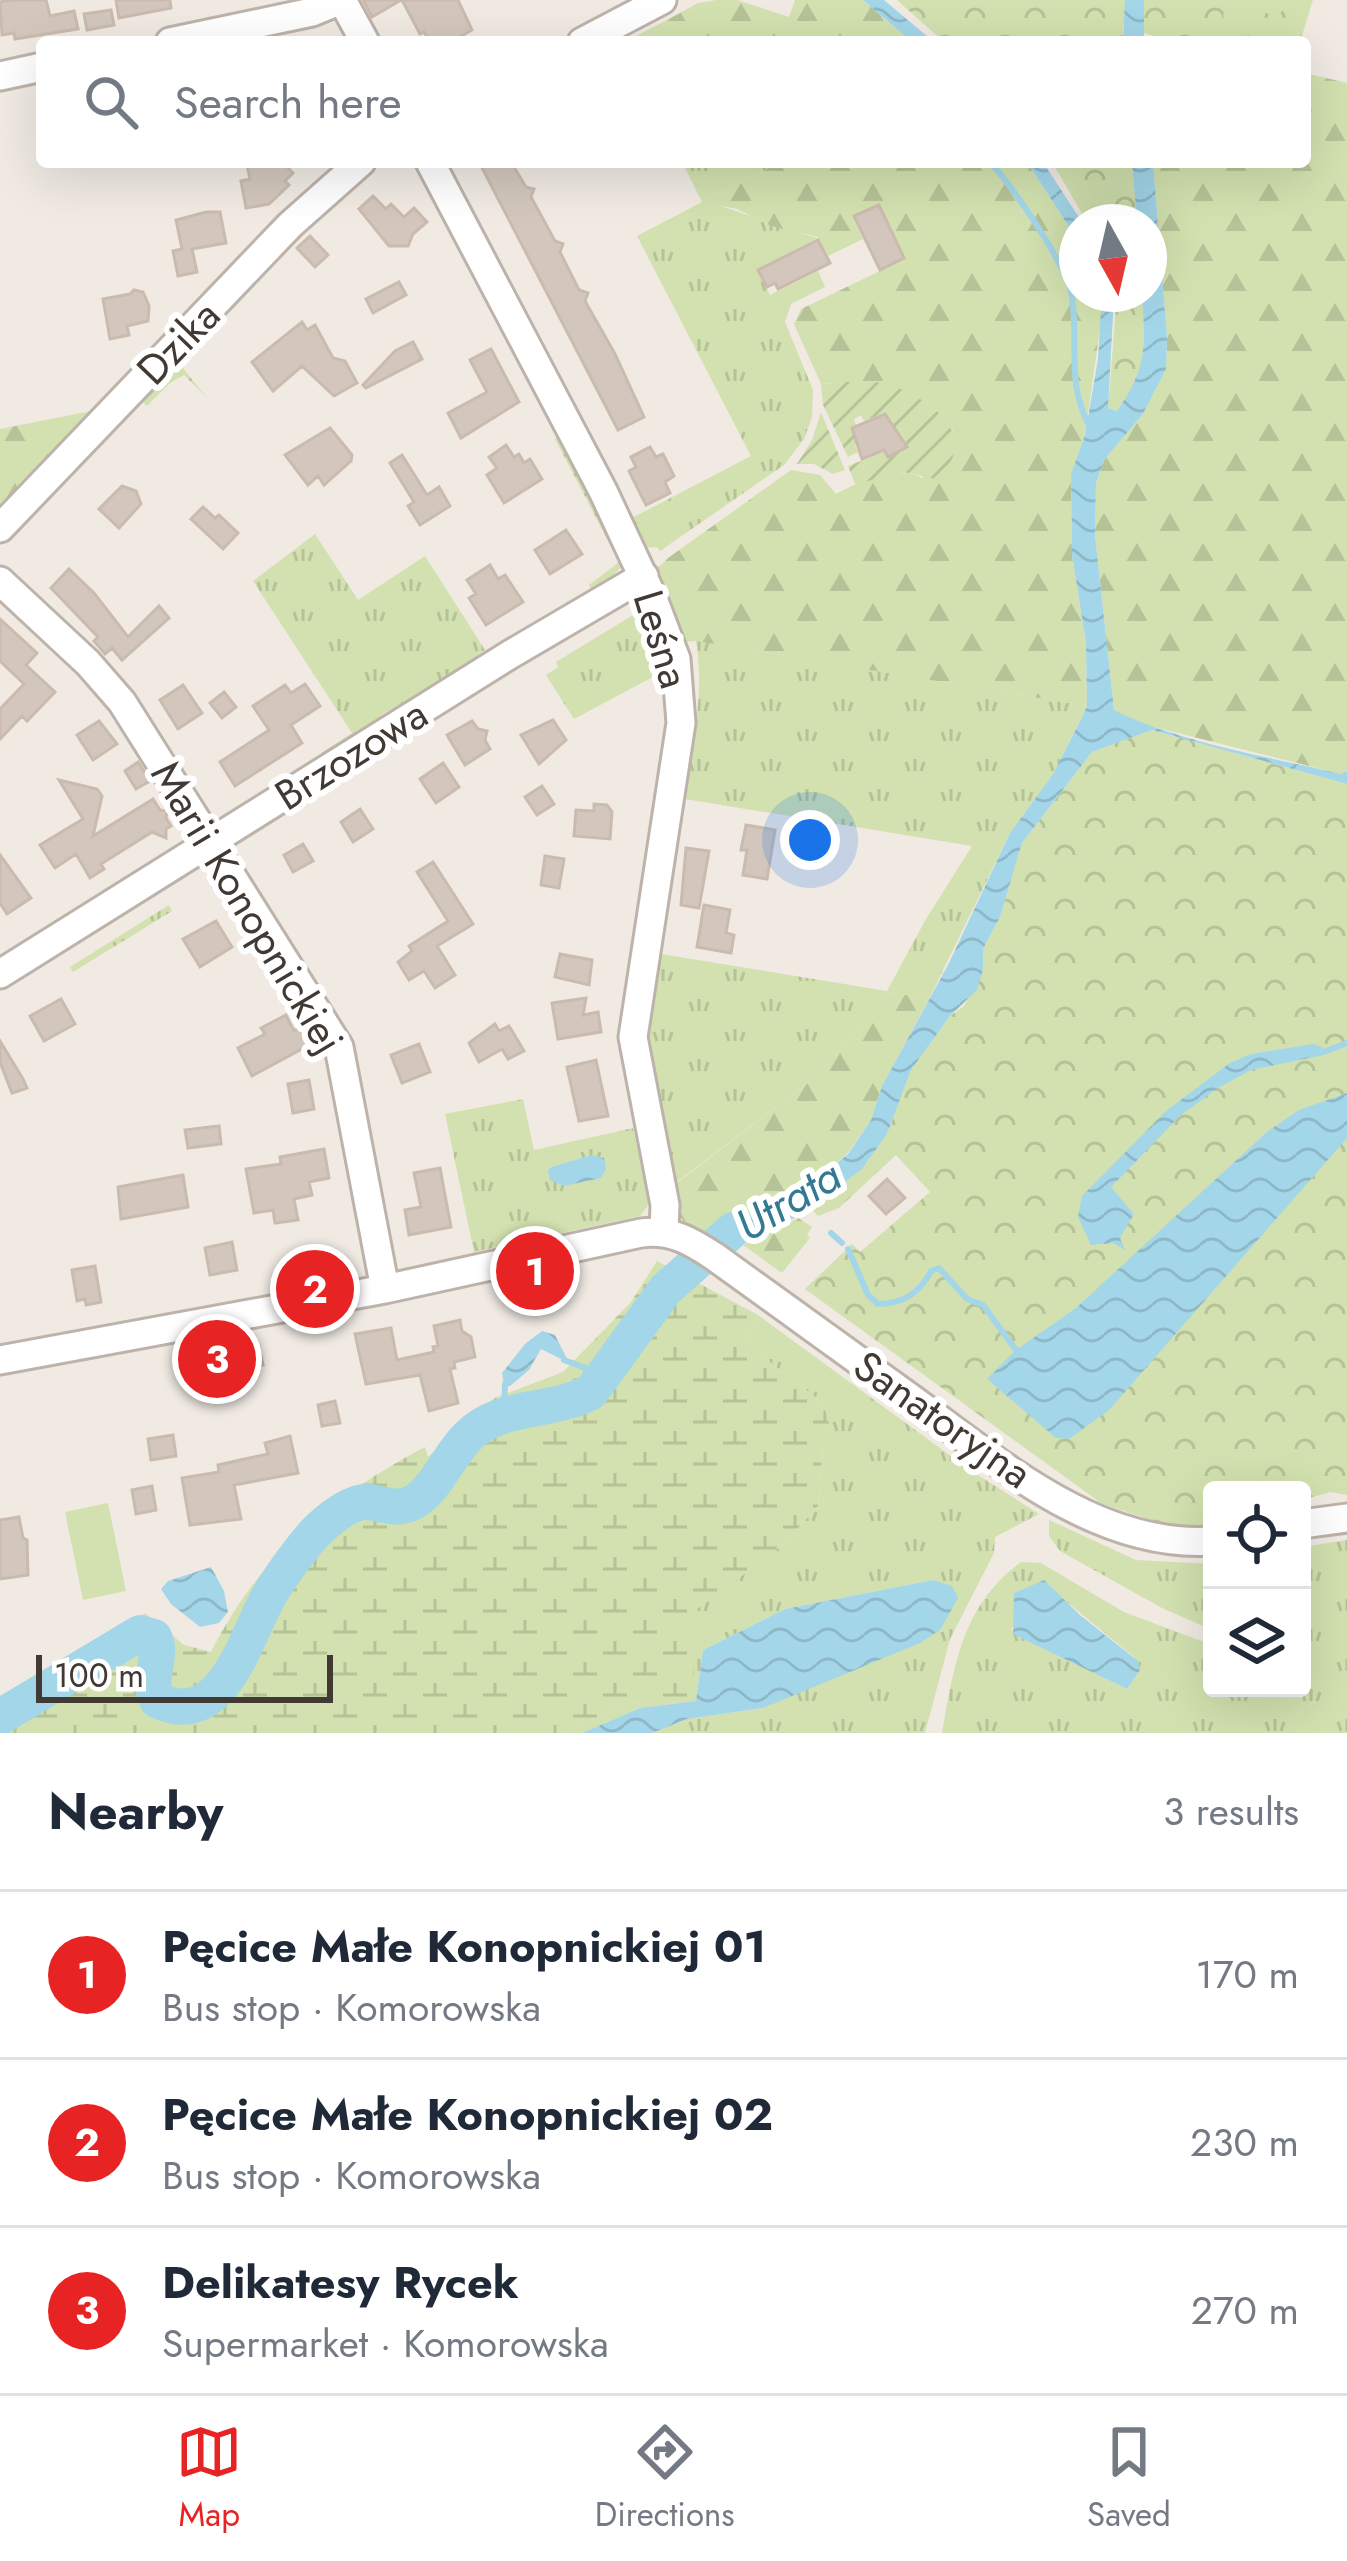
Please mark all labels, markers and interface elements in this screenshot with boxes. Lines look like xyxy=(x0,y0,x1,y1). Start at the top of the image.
search box xyxy=(36,36,1311,168)
icon: search xyxy=(78,69,144,135)
text: Search here xyxy=(174,70,402,135)
north arrow xyxy=(1059,204,1167,312)
street label: Dzika xyxy=(123,286,234,399)
street label: Leśna xyxy=(618,583,705,696)
street label: Brzozowa xyxy=(263,684,439,825)
street label: Marii Konopnickiej xyxy=(136,749,359,1065)
your location xyxy=(780,810,840,870)
water label: Utrata xyxy=(723,1143,854,1257)
pin: 1 xyxy=(496,1226,574,1316)
pin: 2 xyxy=(276,1244,354,1334)
pin: 3 xyxy=(178,1314,256,1404)
street label: Sanatoryjna xyxy=(841,1336,1044,1503)
map controls xyxy=(1203,1481,1311,1697)
button: locate xyxy=(1203,1481,1311,1589)
button: layers xyxy=(1203,1589,1311,1697)
scale bar xyxy=(36,1649,333,1702)
text: 100 m xyxy=(54,1652,144,1699)
text: Nearby xyxy=(48,1774,223,1848)
text: 3 results xyxy=(1163,1783,1299,1840)
text: Pęcice Małe Konopnickiej 01 xyxy=(162,1914,766,1979)
text: 1 xyxy=(77,1946,97,2003)
text: 170 m xyxy=(1195,1946,1299,2003)
text: Bus stop · Komorowska xyxy=(162,1979,541,2036)
text: Pęcice Małe Konopnickiej 02 xyxy=(162,2082,773,2147)
text: 2 xyxy=(74,2114,100,2171)
text: 230 m xyxy=(1190,2114,1299,2171)
text: Bus stop · Komorowska xyxy=(162,2147,541,2204)
text: Delikatesy Rycek xyxy=(162,2250,519,2315)
text: 3 xyxy=(75,2282,99,2339)
text: 270 m xyxy=(1191,2282,1299,2339)
text: Supermarket · Komorowska xyxy=(162,2315,609,2372)
tab: Map xyxy=(176,2419,242,2538)
tab: Directions xyxy=(595,2419,735,2538)
tab: Saved xyxy=(1087,2419,1171,2538)

